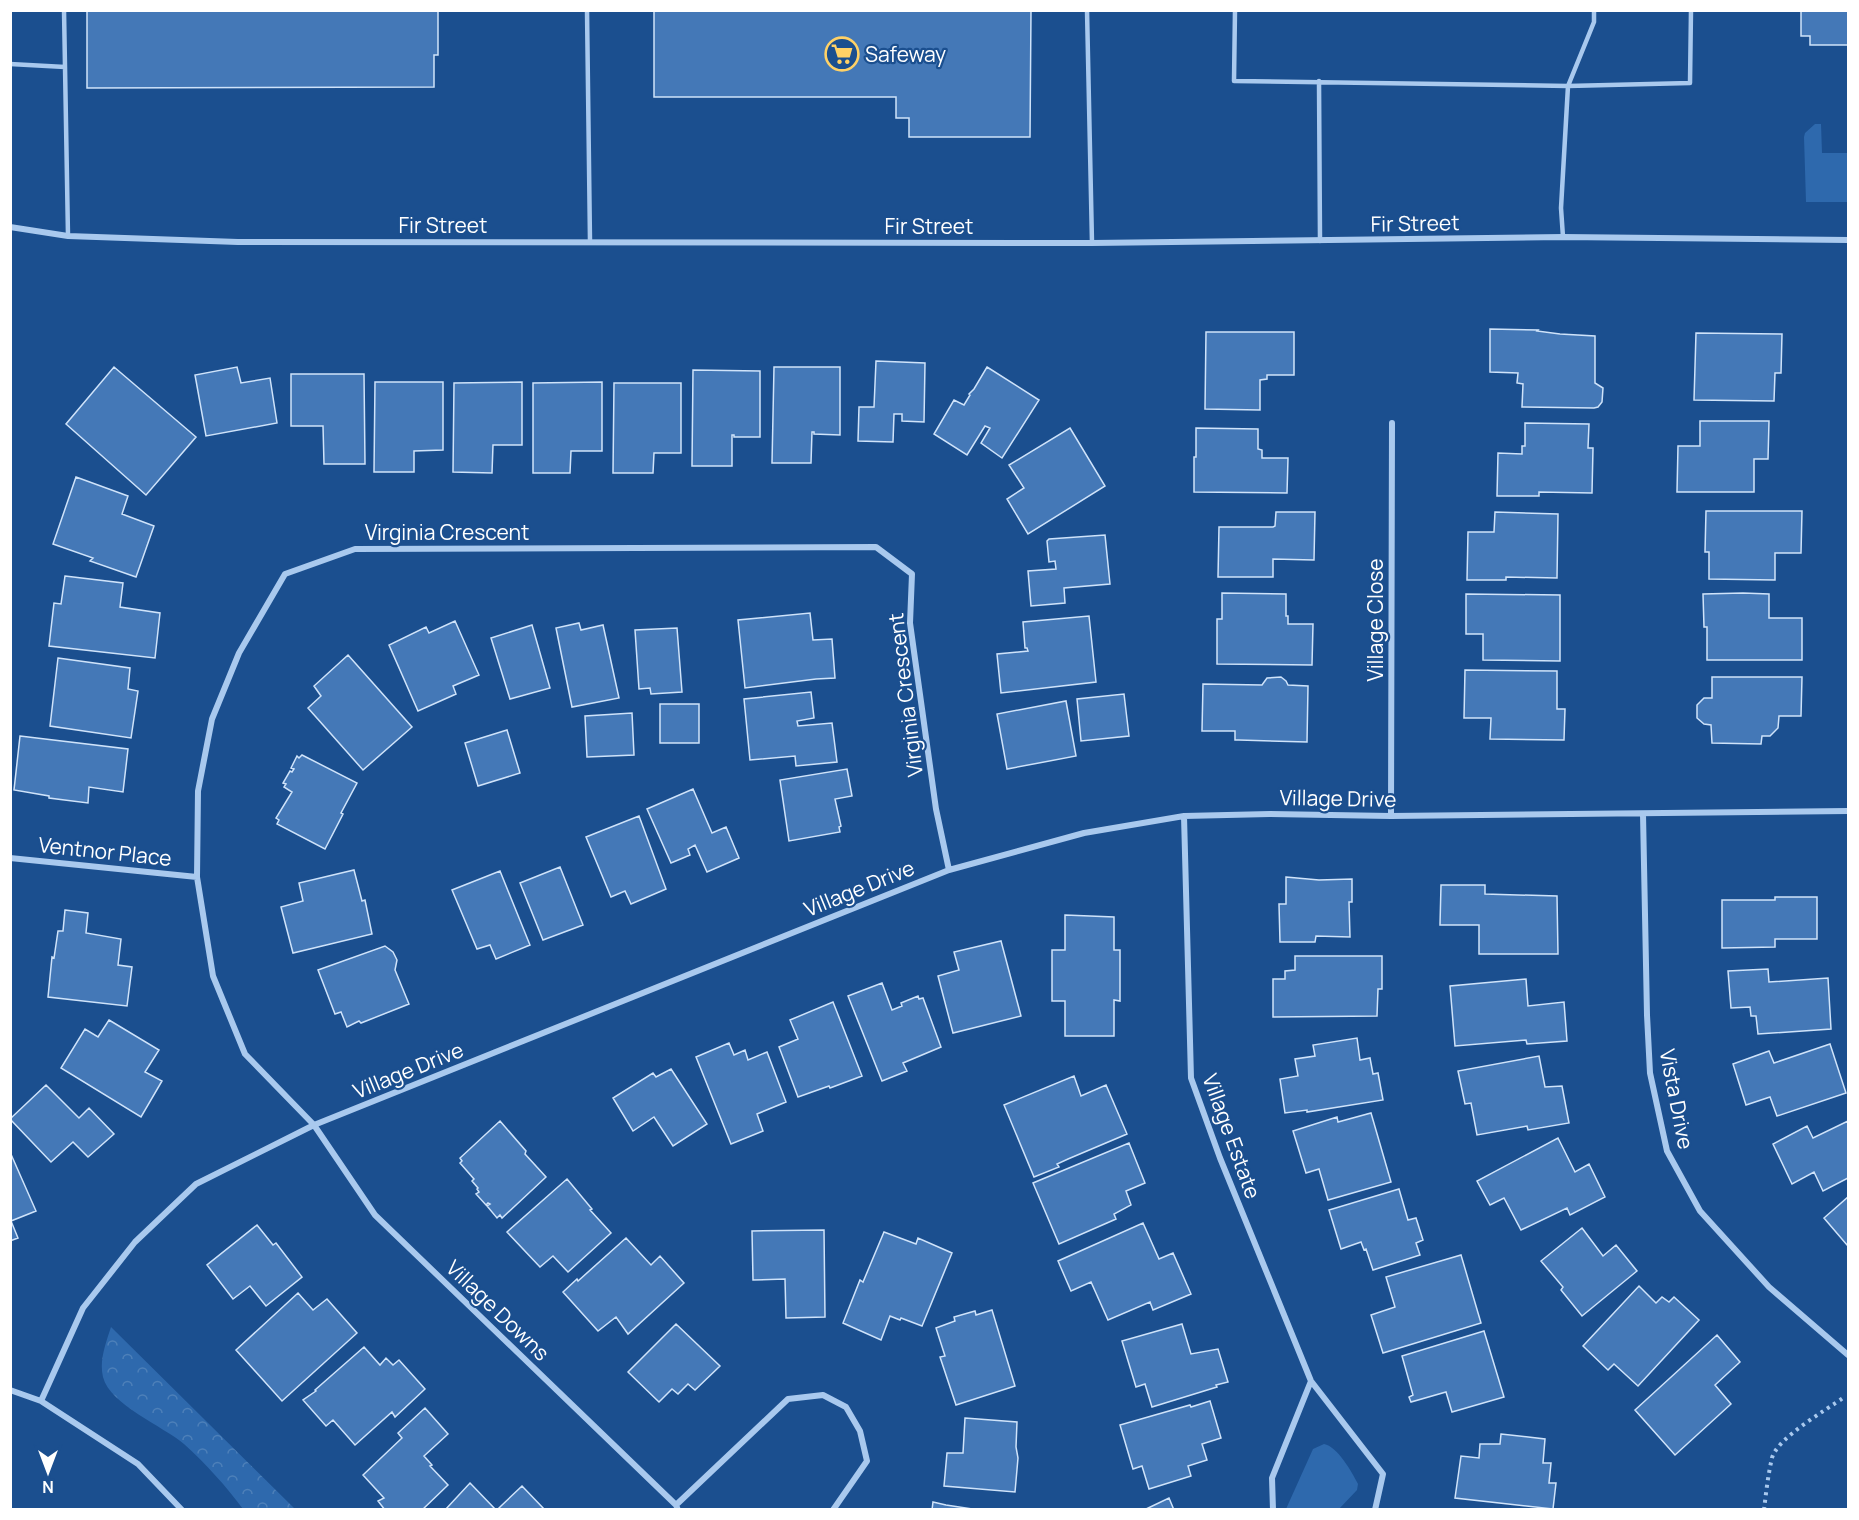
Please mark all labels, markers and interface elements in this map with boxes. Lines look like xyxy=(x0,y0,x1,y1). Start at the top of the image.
supermarket icon: Safeway xyxy=(824,36,860,72)
place label: Safeway xyxy=(865,40,946,68)
street label: Fir Street xyxy=(1370,208,1460,238)
street label: Fir Street xyxy=(399,211,487,239)
street label: Fir Street xyxy=(885,212,973,240)
street label: Virginia Crescent xyxy=(365,518,529,546)
street label: Village Close xyxy=(1361,558,1389,682)
street label: Virginia Crescent xyxy=(881,612,929,778)
street label: Village Drive xyxy=(1279,783,1397,813)
street label: Ventnor Place xyxy=(37,830,173,872)
street label: Village Drive xyxy=(800,853,918,923)
street label: Village Drive xyxy=(349,1035,467,1105)
street label: Vista Drive xyxy=(1654,1046,1700,1152)
street label: Village Estate xyxy=(1196,1070,1268,1202)
street label: Village Downs xyxy=(440,1254,556,1366)
north arrow xyxy=(18,1442,78,1502)
text: N xyxy=(42,1476,54,1498)

